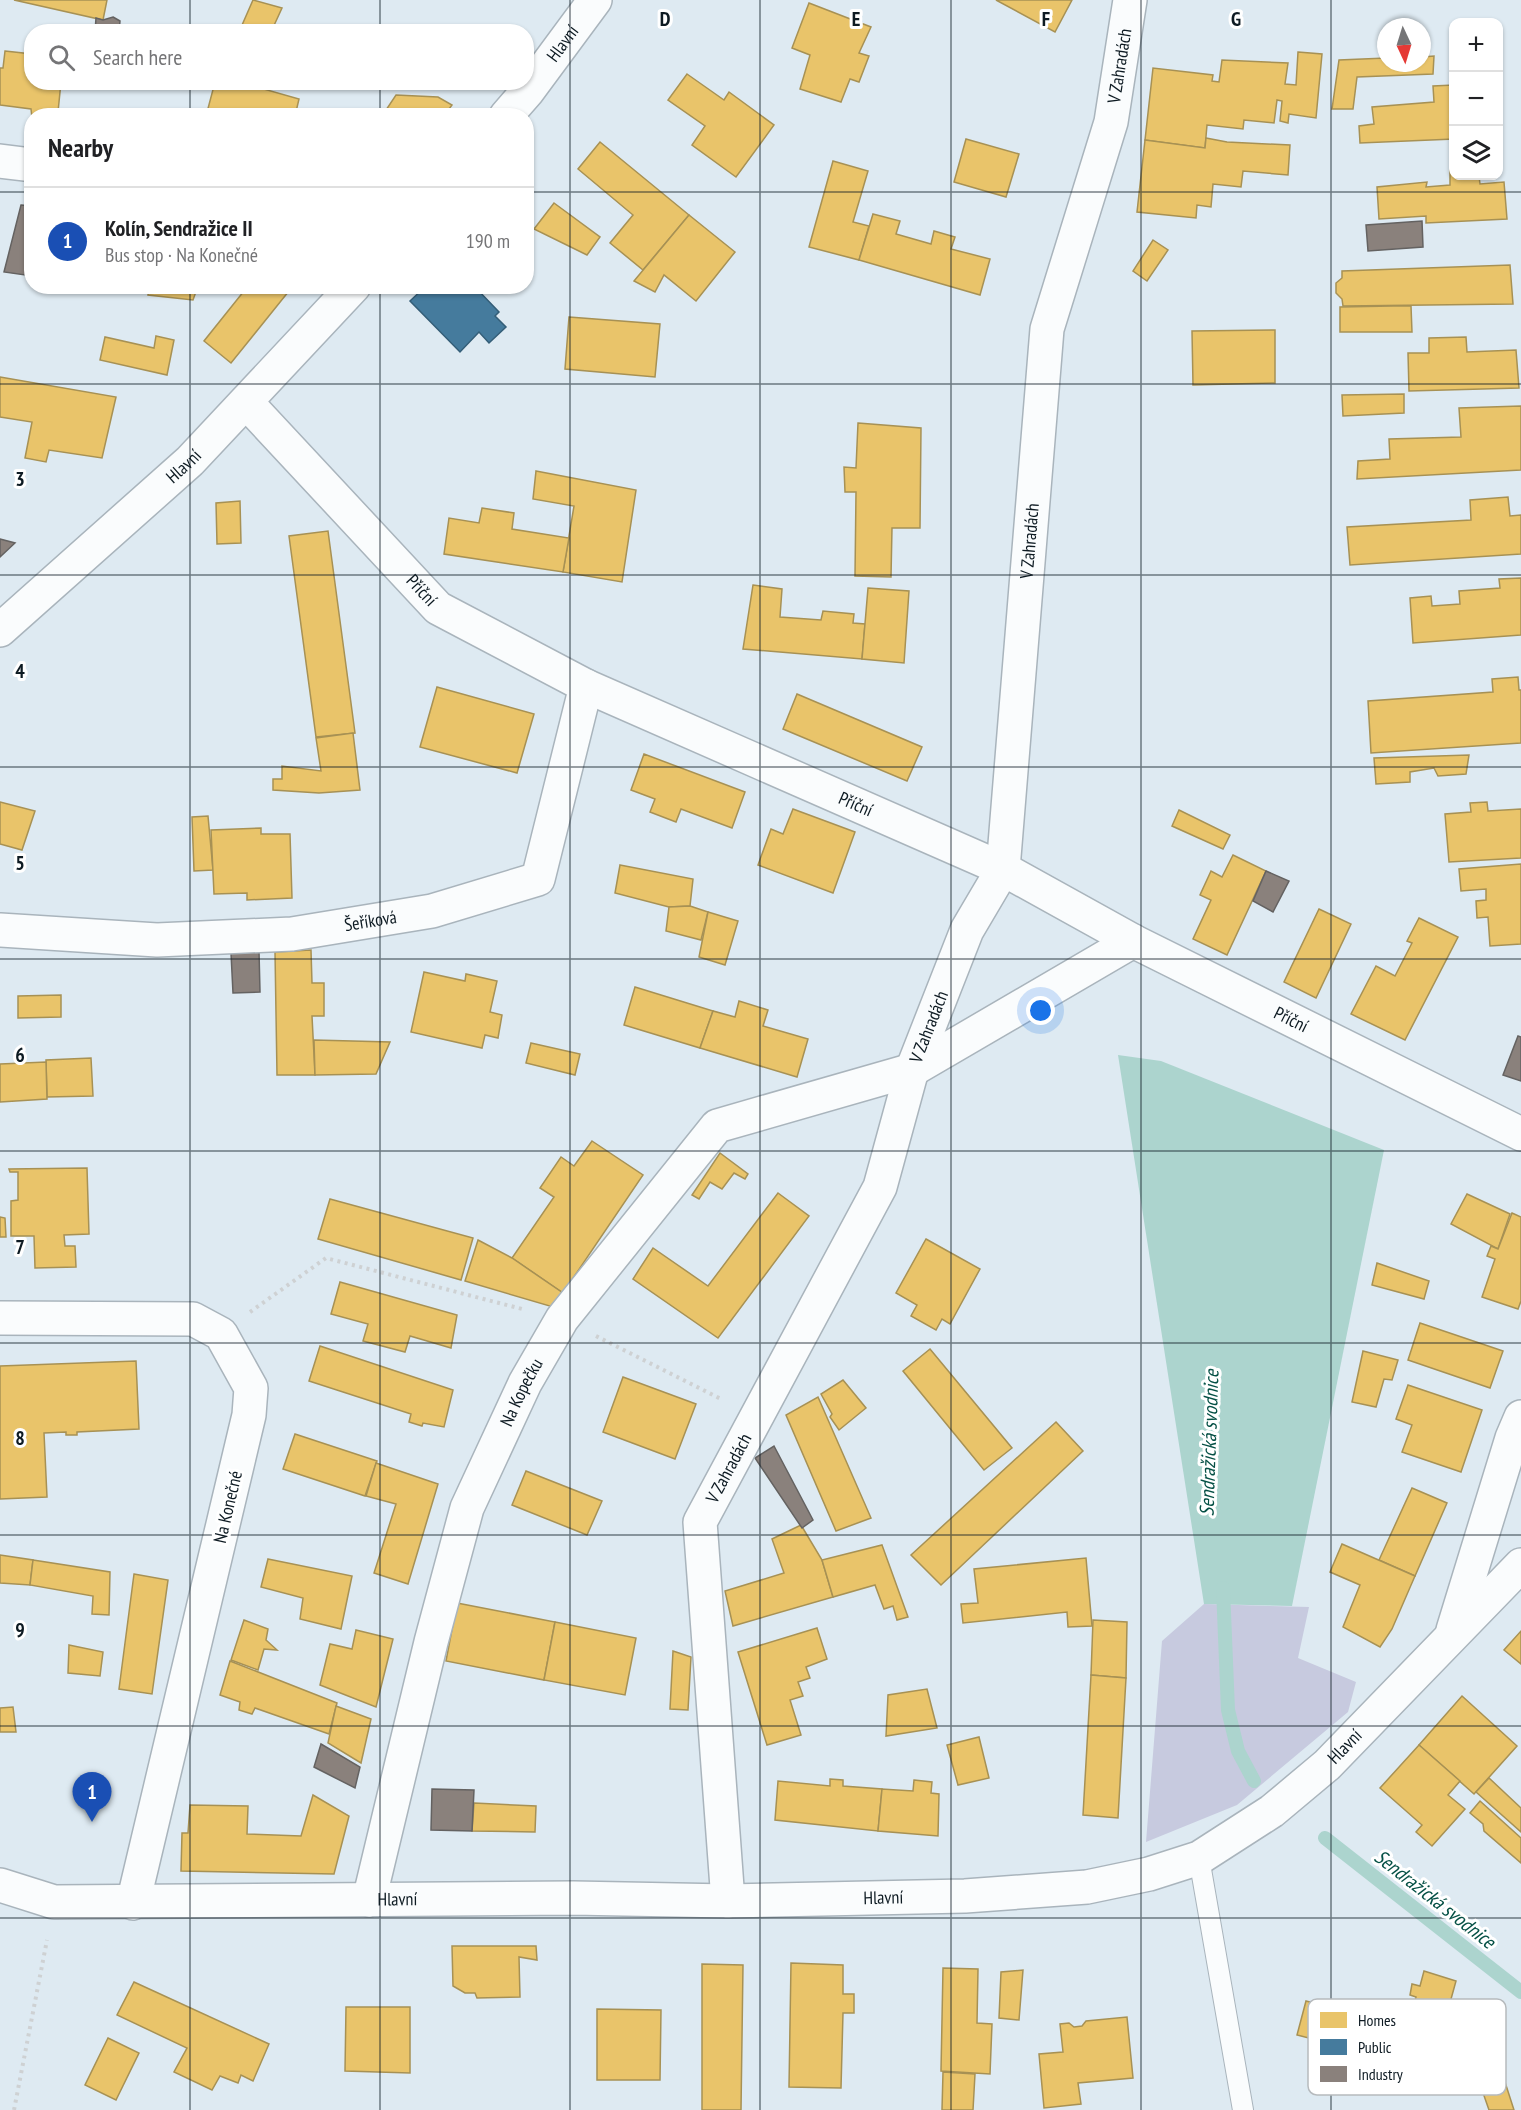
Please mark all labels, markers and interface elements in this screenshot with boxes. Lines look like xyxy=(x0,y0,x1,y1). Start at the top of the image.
text: D xyxy=(660,6,671,32)
text: E xyxy=(852,6,860,32)
text: F xyxy=(1042,6,1050,32)
text: G xyxy=(1231,6,1241,32)
north arrow xyxy=(1377,18,1431,72)
map controls xyxy=(1449,18,1503,180)
button: + xyxy=(1449,18,1503,72)
street label: Hlavní xyxy=(541,20,583,66)
search box xyxy=(24,24,534,90)
street label: V Zahradách xyxy=(1102,27,1136,106)
icon: search xyxy=(45,41,78,74)
text: Search here xyxy=(93,43,182,71)
button: − xyxy=(1449,72,1503,126)
button: layers xyxy=(1449,126,1503,180)
text: Nearby xyxy=(48,131,113,164)
text: Kolín, Sendražice II xyxy=(105,214,253,242)
text: 1 xyxy=(63,228,72,254)
text: 190 m xyxy=(466,228,510,254)
text: Bus stop · Na Konečné xyxy=(105,242,258,268)
street label: Hlavní xyxy=(161,444,206,488)
text: 3 xyxy=(15,466,25,492)
street label: V Zahradách xyxy=(1015,502,1044,581)
street label: Příční xyxy=(401,569,442,611)
text: 4 xyxy=(15,658,25,684)
street label: Příční xyxy=(835,786,877,822)
text: 5 xyxy=(15,850,25,876)
street label: Šeříková xyxy=(343,905,398,936)
street label: V Zahradách xyxy=(904,987,953,1067)
your location xyxy=(1026,996,1055,1025)
street label: Příční xyxy=(1270,1001,1312,1037)
text: 6 xyxy=(15,1042,25,1068)
text: 7 xyxy=(15,1234,25,1260)
street label: Na Kopečku xyxy=(495,1354,548,1430)
water label: Sendražická svodnice xyxy=(1193,1368,1225,1517)
text: 8 xyxy=(15,1425,25,1451)
street label: V Zahradách xyxy=(700,1429,756,1508)
street label: Na Konečné xyxy=(208,1468,247,1545)
text: 9 xyxy=(15,1617,25,1643)
street label: Hlavní xyxy=(1322,1724,1367,1769)
pin: 1 xyxy=(72,1772,112,1822)
water label: Sendražická svodnice xyxy=(1369,1844,1502,1955)
street label: Hlavní xyxy=(863,1885,904,1909)
street label: Hlavní xyxy=(377,1887,417,1911)
legend xyxy=(1308,1999,1506,2095)
text: Homes xyxy=(1358,2010,1396,2030)
text: Public xyxy=(1358,2037,1392,2057)
text: Industry xyxy=(1358,2064,1403,2084)

